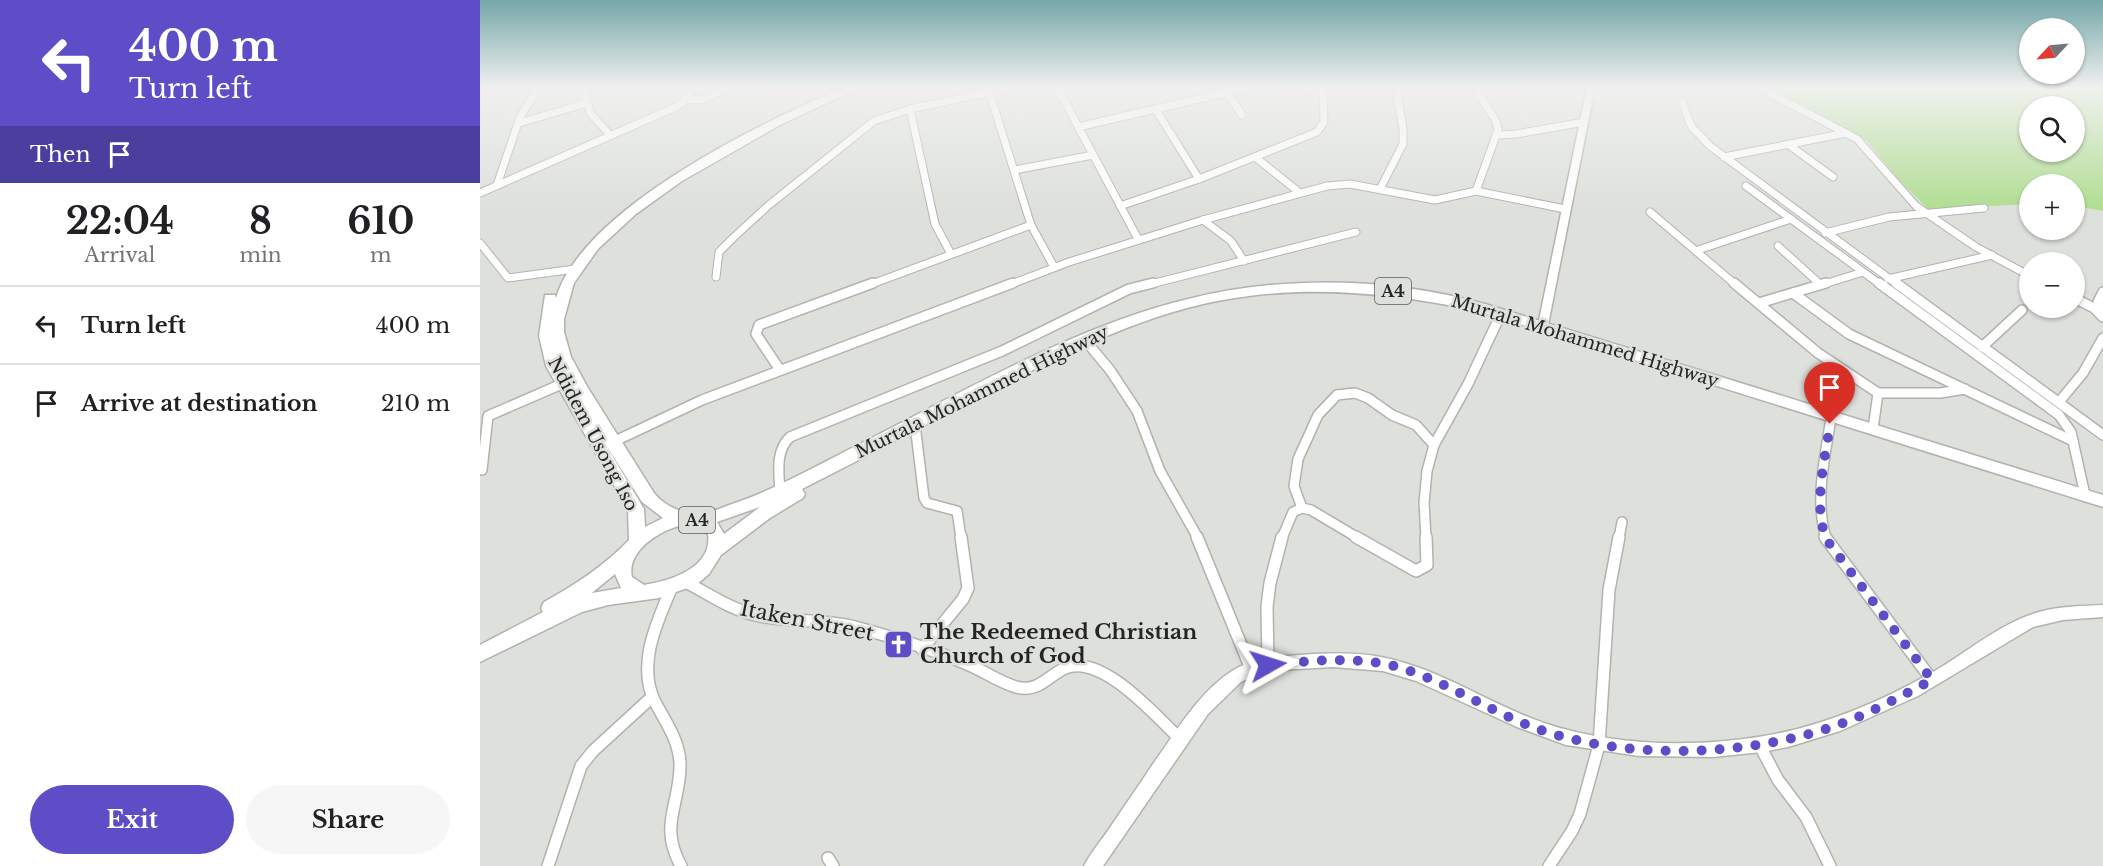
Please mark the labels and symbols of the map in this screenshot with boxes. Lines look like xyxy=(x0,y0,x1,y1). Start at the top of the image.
north arrow xyxy=(2019,18,2085,84)
road number: A4 xyxy=(1375,278,1411,304)
street label: Murtala Mohammed Highway xyxy=(1448,290,1722,392)
street label: Murtala Mohammed Highway xyxy=(852,321,1113,463)
street label: Ndidem Usong Iso xyxy=(543,353,643,515)
pin xyxy=(1804,362,1855,424)
road number: A4 xyxy=(679,507,715,533)
street label: Itaken Street xyxy=(738,595,876,647)
place label: The Redeemed Christian Church of God xyxy=(920,619,1197,669)
church icon: The Redeemed Christian Church of God xyxy=(883,628,915,660)
position arrow xyxy=(1236,633,1300,697)

